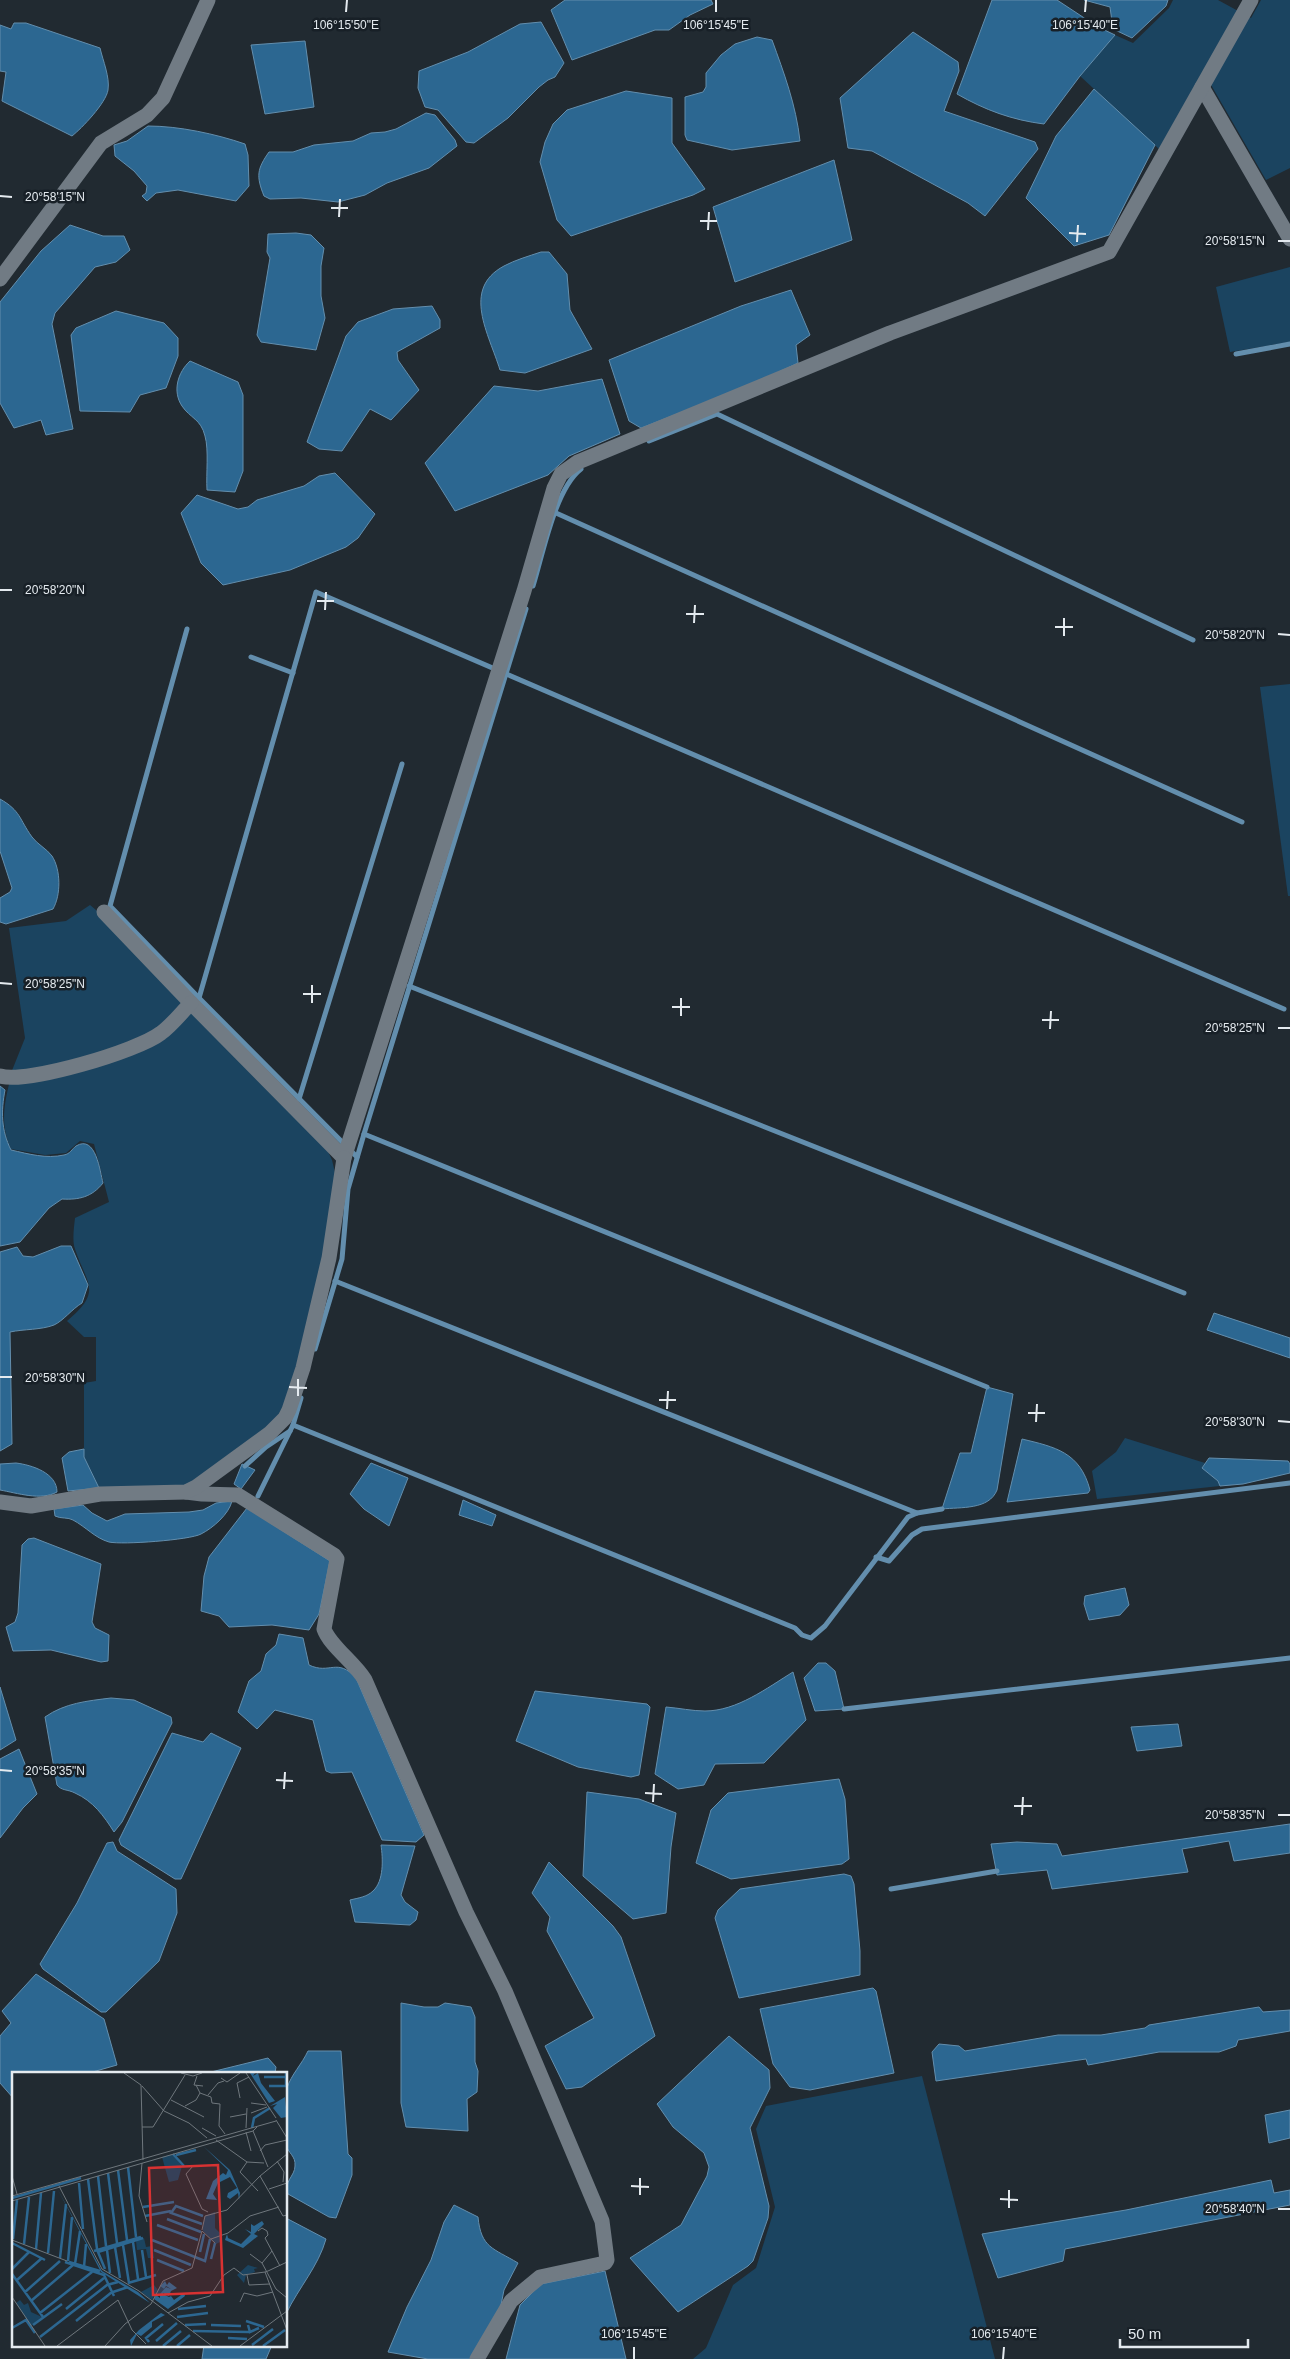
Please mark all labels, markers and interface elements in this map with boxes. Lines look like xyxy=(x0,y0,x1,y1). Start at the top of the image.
text: 106°15'50"E xyxy=(313,18,379,32)
text: 106°15'45"E xyxy=(683,18,749,32)
text: 106°15'40"E xyxy=(1052,18,1118,32)
text: 20°58'15"N xyxy=(25,190,85,204)
text: 20°58'15"N xyxy=(1205,234,1265,248)
text: 20°58'20"N xyxy=(25,583,85,597)
text: 20°58'20"N xyxy=(1205,628,1265,642)
text: 20°58'25"N xyxy=(25,977,85,991)
text: 20°58'25"N xyxy=(1205,1021,1265,1035)
text: 20°58'30"N xyxy=(25,1371,85,1385)
text: 20°58'30"N xyxy=(1205,1415,1265,1429)
text: 20°58'35"N xyxy=(25,1764,85,1778)
text: 20°58'35"N xyxy=(1205,1808,1265,1822)
inset map xyxy=(12,2072,288,2346)
text: 20°58'40"N xyxy=(1205,2202,1265,2216)
scale bar xyxy=(1120,2316,1248,2348)
text: 50 m xyxy=(1128,2325,1161,2342)
text: 106°15'45"E xyxy=(601,2327,667,2341)
text: 106°15'40"E xyxy=(971,2327,1037,2341)

